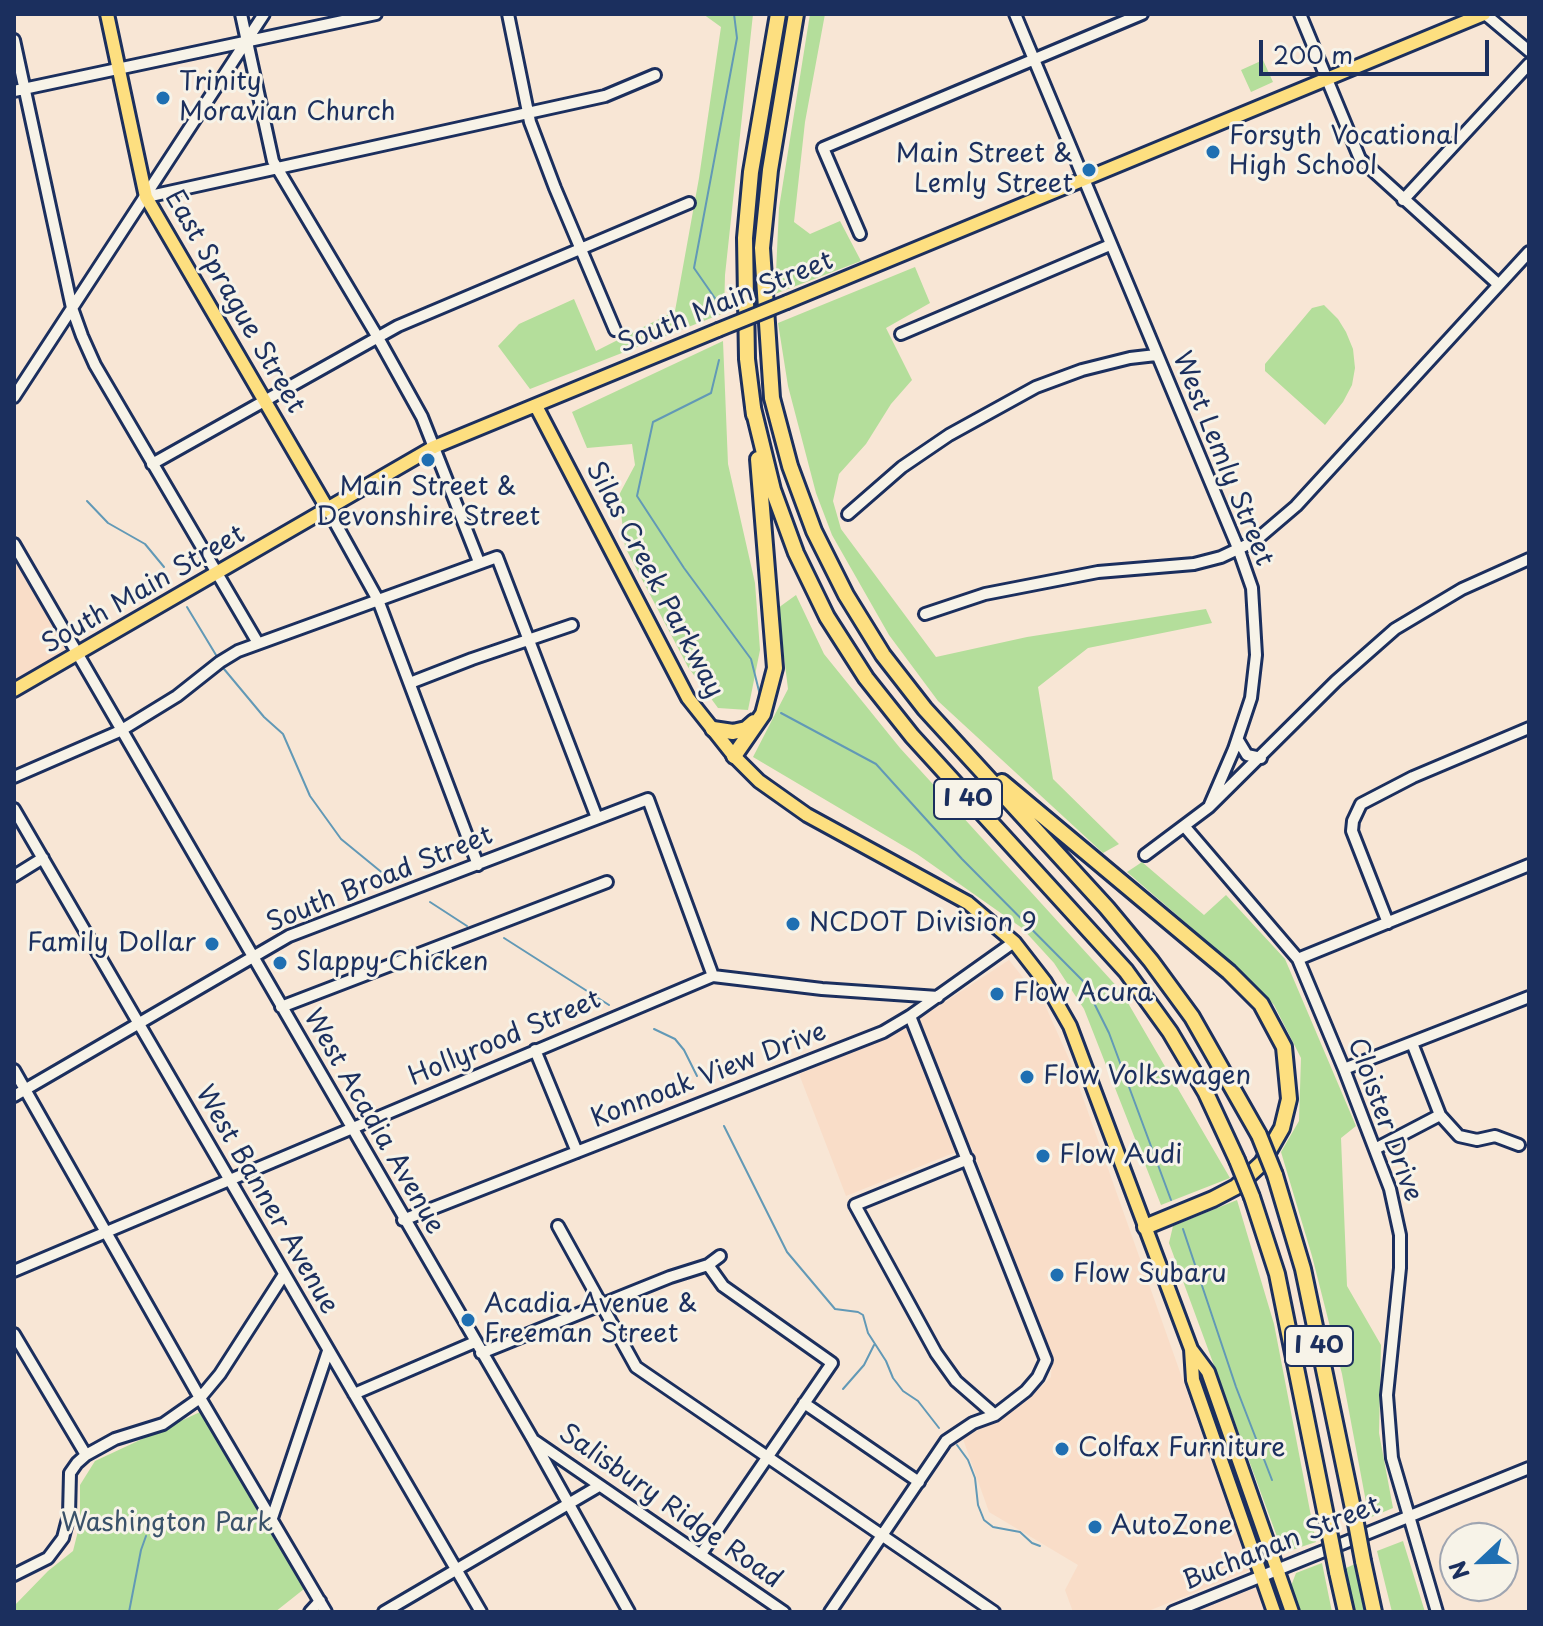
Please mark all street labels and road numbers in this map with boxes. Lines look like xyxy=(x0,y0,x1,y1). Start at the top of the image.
street label: East Sprague Street xyxy=(157,185,311,419)
street label: South Main Street xyxy=(614,246,838,360)
street label: West Lemly Street xyxy=(1165,347,1279,571)
street label: Silas Creek Parkway xyxy=(579,457,729,703)
street label: South Main Street xyxy=(37,519,251,661)
road number: I 40 xyxy=(934,779,1002,819)
street label: South Broad Street xyxy=(262,820,498,940)
street label: Hollyrood Street xyxy=(404,984,606,1094)
street label: West Acadia Avenue xyxy=(296,1004,450,1240)
street label: Konnoak View Drive xyxy=(587,1017,831,1135)
street label: Cloister Drive xyxy=(1340,1034,1428,1206)
street label: West Banner Avenue xyxy=(188,1080,344,1320)
road number: I 40 xyxy=(1285,1326,1353,1366)
street label: Salisbury Ridge Road xyxy=(552,1418,788,1596)
street label: Buchanan Street xyxy=(1179,1490,1385,1598)

